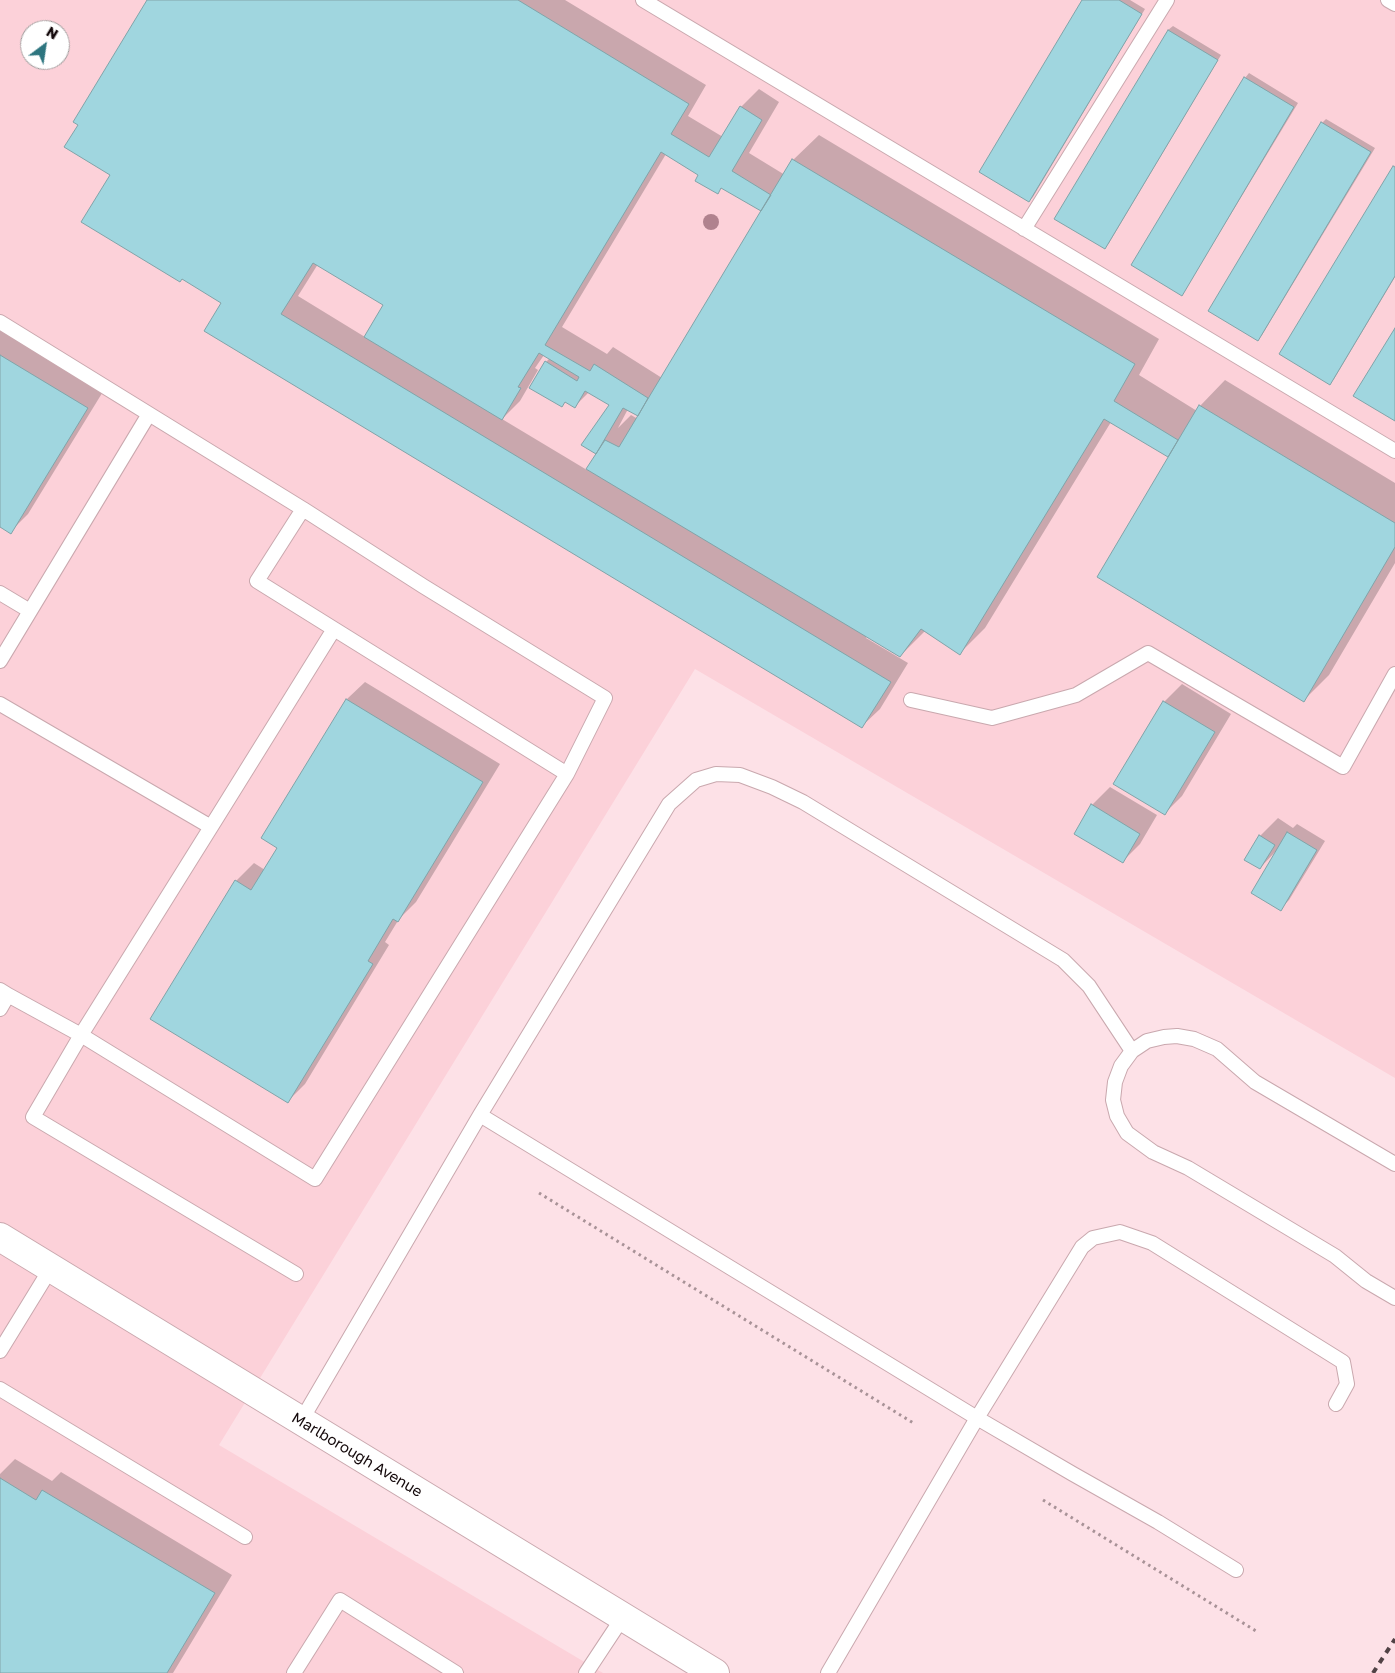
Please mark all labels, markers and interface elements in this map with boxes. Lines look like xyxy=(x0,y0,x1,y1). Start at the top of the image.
north arrow xyxy=(20,20,70,70)
text: N xyxy=(44,23,61,43)
street label: Marlborough Avenue xyxy=(288,1409,426,1501)

